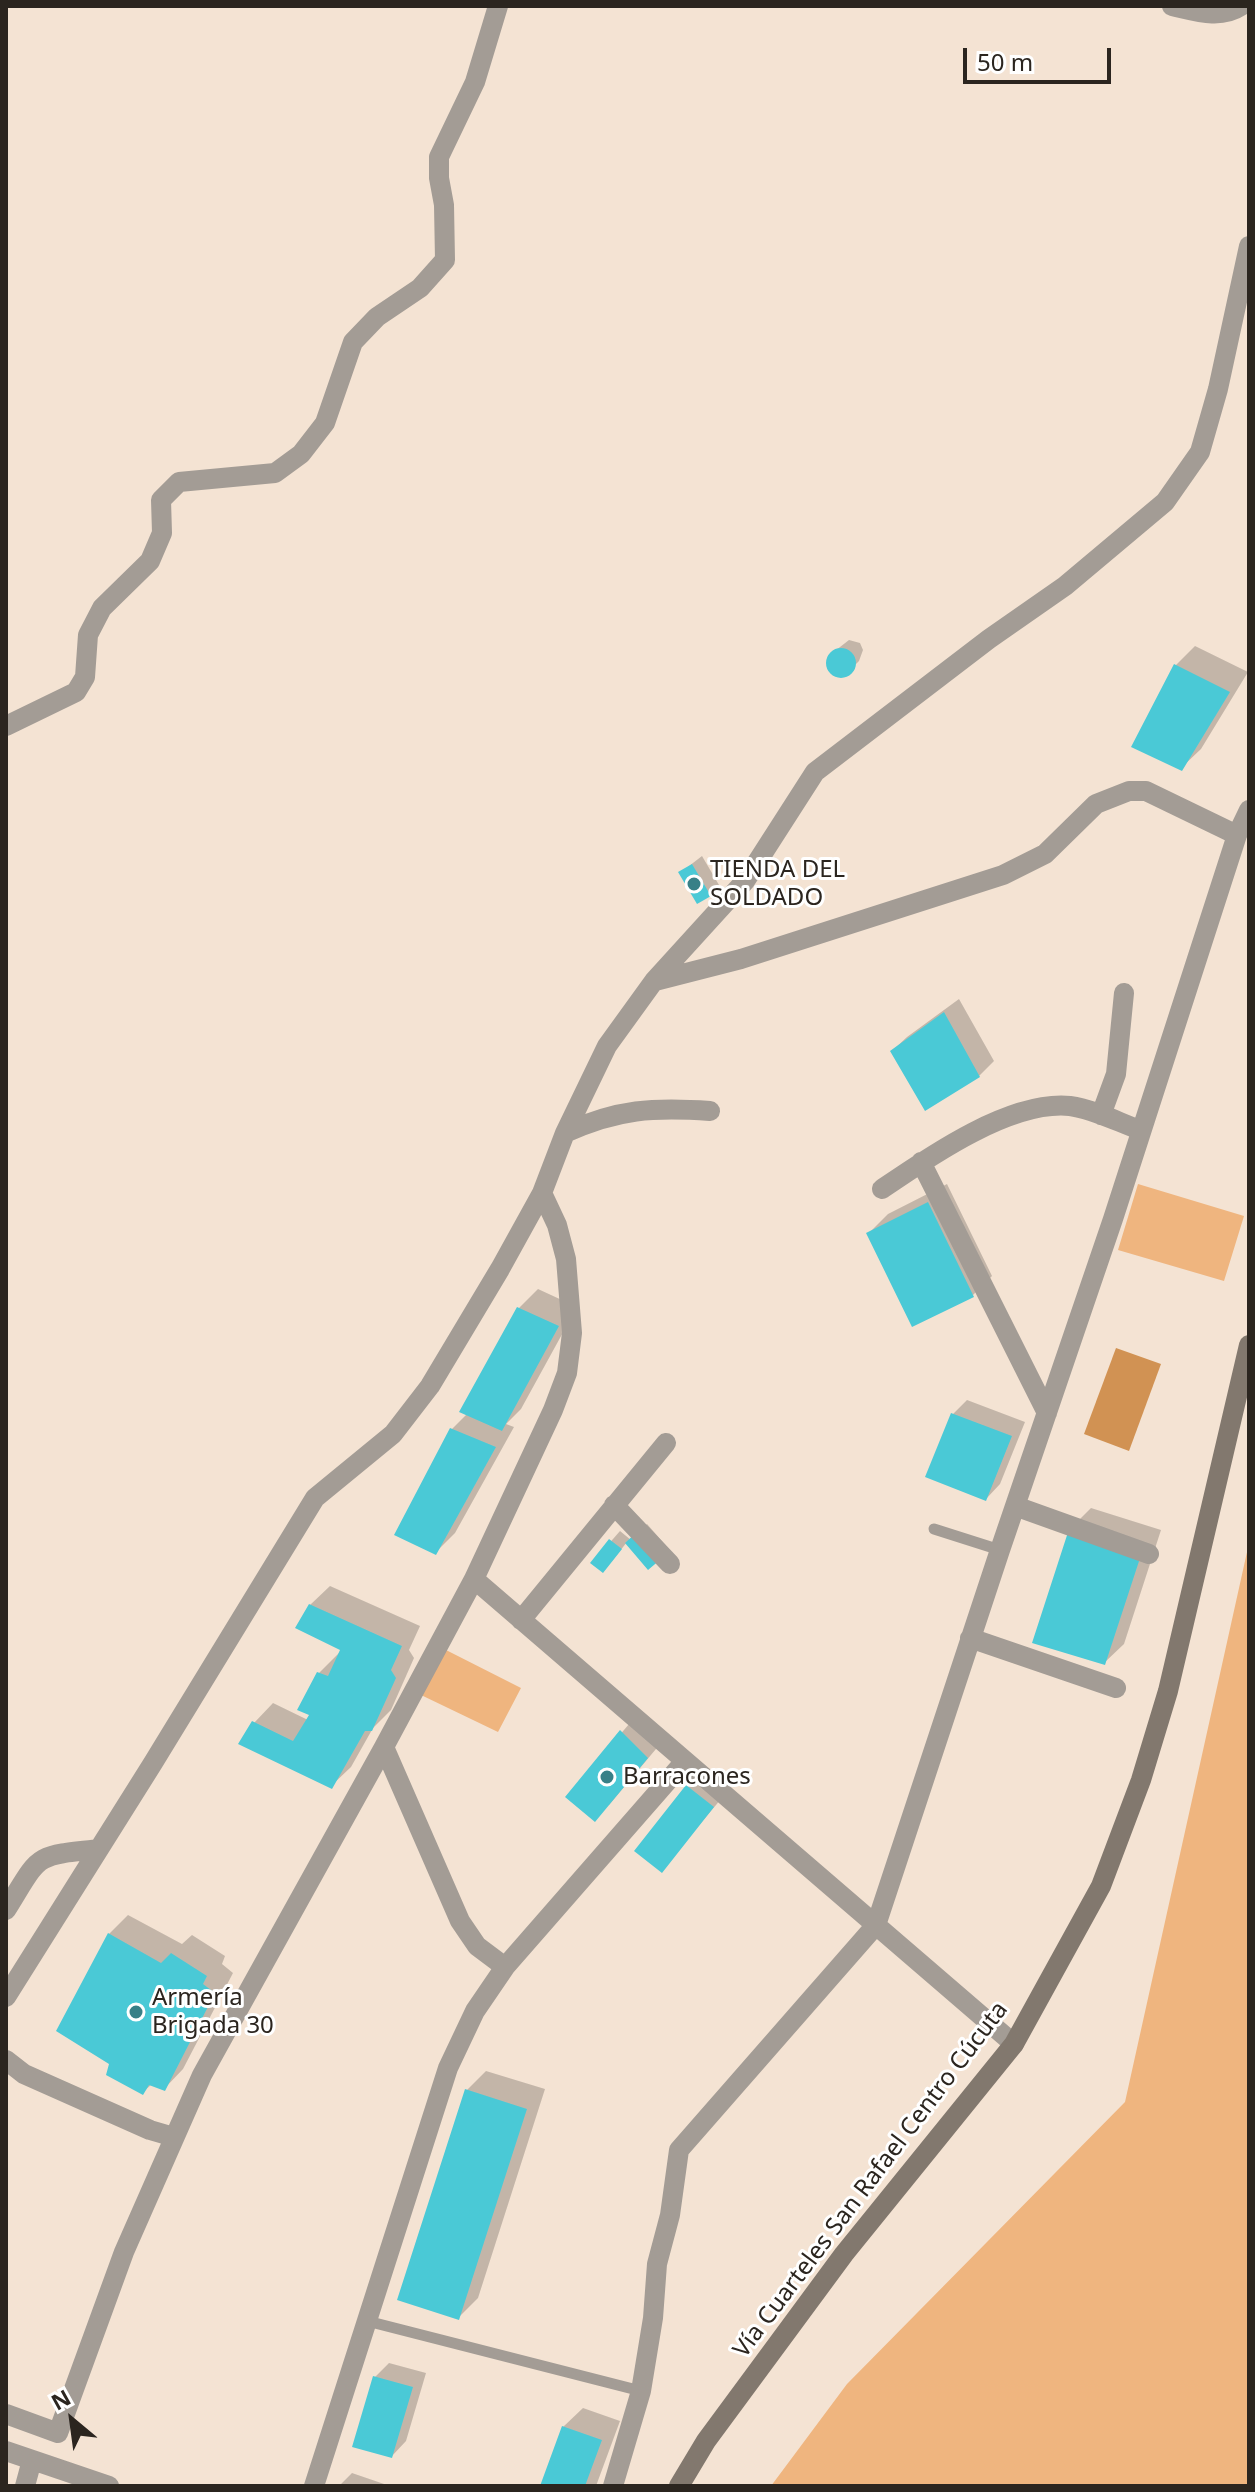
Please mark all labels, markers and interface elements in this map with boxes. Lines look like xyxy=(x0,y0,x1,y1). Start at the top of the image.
scale bar xyxy=(967,32,1115,82)
text: 50 m xyxy=(977,45,1033,78)
place label: TIENDA DEL SOLDADO xyxy=(710,856,845,912)
marker: TIENDA DEL SOLDADO xyxy=(685,875,703,893)
place label: Barracones xyxy=(623,1763,751,1791)
marker: Barracones xyxy=(598,1768,616,1786)
place label: Armería Brigada 30 xyxy=(152,1984,274,2040)
street label: Vía Cuarteles San Rafael Centro Cúcuta xyxy=(728,1996,1014,2364)
marker: Armería Brigada 30 xyxy=(127,2003,145,2021)
north arrow xyxy=(32,2380,112,2460)
text: N xyxy=(45,2382,75,2416)

